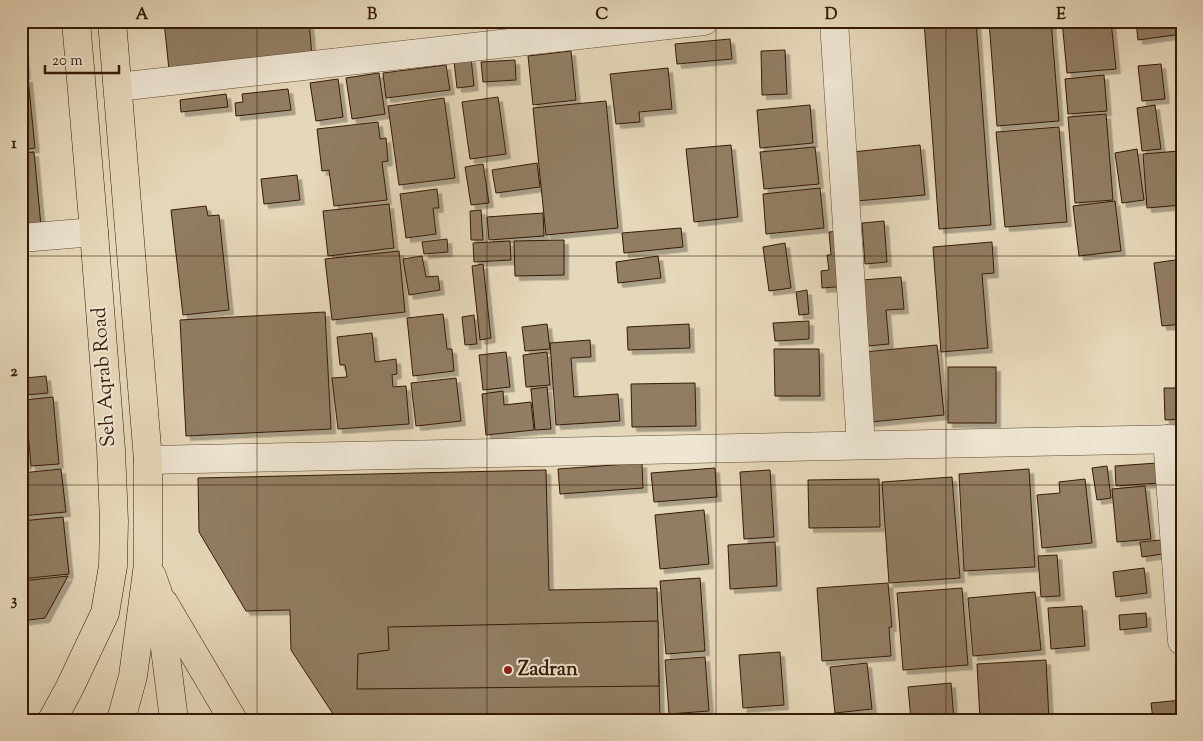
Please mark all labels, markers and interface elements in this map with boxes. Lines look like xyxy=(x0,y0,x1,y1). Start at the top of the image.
text: A xyxy=(136,4,149,27)
text: B xyxy=(367,4,377,27)
text: C xyxy=(596,4,609,27)
text: D xyxy=(825,4,838,27)
text: E xyxy=(1056,4,1066,27)
scale bar xyxy=(45,42,119,74)
text: 20 m xyxy=(52,51,83,72)
text: 1 xyxy=(11,133,17,156)
street label: Seh Aqrab Road xyxy=(86,306,124,448)
text: 2 xyxy=(10,361,18,384)
text: 3 xyxy=(11,590,18,613)
place label: Zadran xyxy=(518,656,578,685)
marker: Zadran xyxy=(502,664,514,676)

